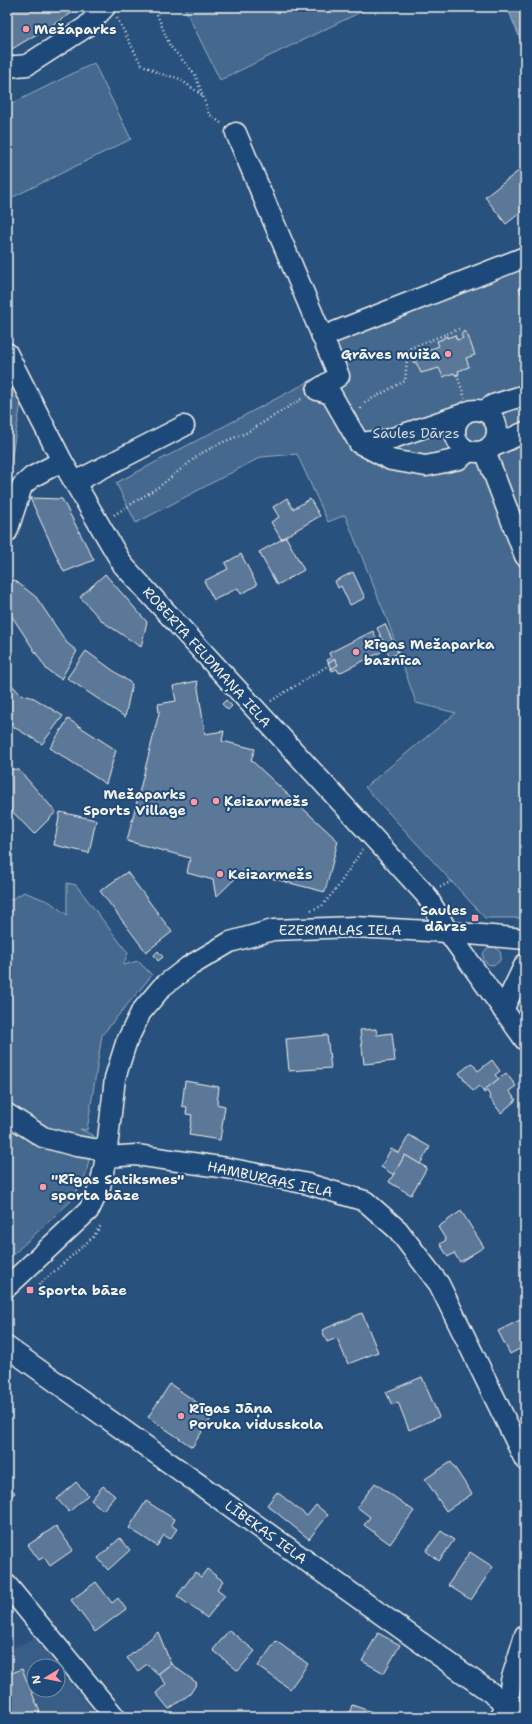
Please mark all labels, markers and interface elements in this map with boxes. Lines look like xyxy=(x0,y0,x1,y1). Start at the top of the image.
place label: Mežaparks xyxy=(34,20,117,38)
marker: Mežaparks xyxy=(21,24,31,34)
place label: Grāves muiža xyxy=(341,345,440,363)
marker: Grāves muiža xyxy=(443,349,453,359)
park label: Saules Dārzs xyxy=(373,424,459,442)
street label: ROBERTA FELDMAŅA IELA xyxy=(138,583,275,732)
place label: Rīgas Mežaparka baznīca xyxy=(364,635,495,669)
marker: Rīgas Mežaparka baznīca xyxy=(351,647,361,657)
place label: Mežaparks Sports Village xyxy=(83,785,186,819)
place label: Ķeizarmežs xyxy=(224,792,308,811)
marker: Ķeizarmežs xyxy=(211,796,221,806)
marker: Mežaparks Sports Village xyxy=(189,797,199,807)
place label: Keizarmežs xyxy=(228,865,312,883)
marker: Keizarmežs xyxy=(215,869,225,879)
place label: Saules dārzs xyxy=(420,901,467,935)
marker: Saules dārzs xyxy=(470,913,480,923)
street label: EZERMALAS IELA xyxy=(279,921,401,939)
street label: HAMBURGAS IELA xyxy=(206,1157,334,1201)
place label: "Rīgas Satiksmes" sporta bāze xyxy=(51,1170,184,1204)
marker: "Rīgas Satiksmes" sporta bāze xyxy=(38,1182,48,1192)
place label: Sporta bāze xyxy=(38,1281,127,1299)
marker: Sporta bāze xyxy=(25,1285,35,1295)
place label: Rīgas Jāņa Poruka vidusskola xyxy=(189,1399,324,1433)
marker: Rīgas Jāņa Poruka vidusskola xyxy=(176,1411,186,1421)
street label: LĪBEKAS IELA xyxy=(221,1496,311,1568)
north arrow xyxy=(26,1658,66,1698)
text: N xyxy=(28,1674,45,1685)

